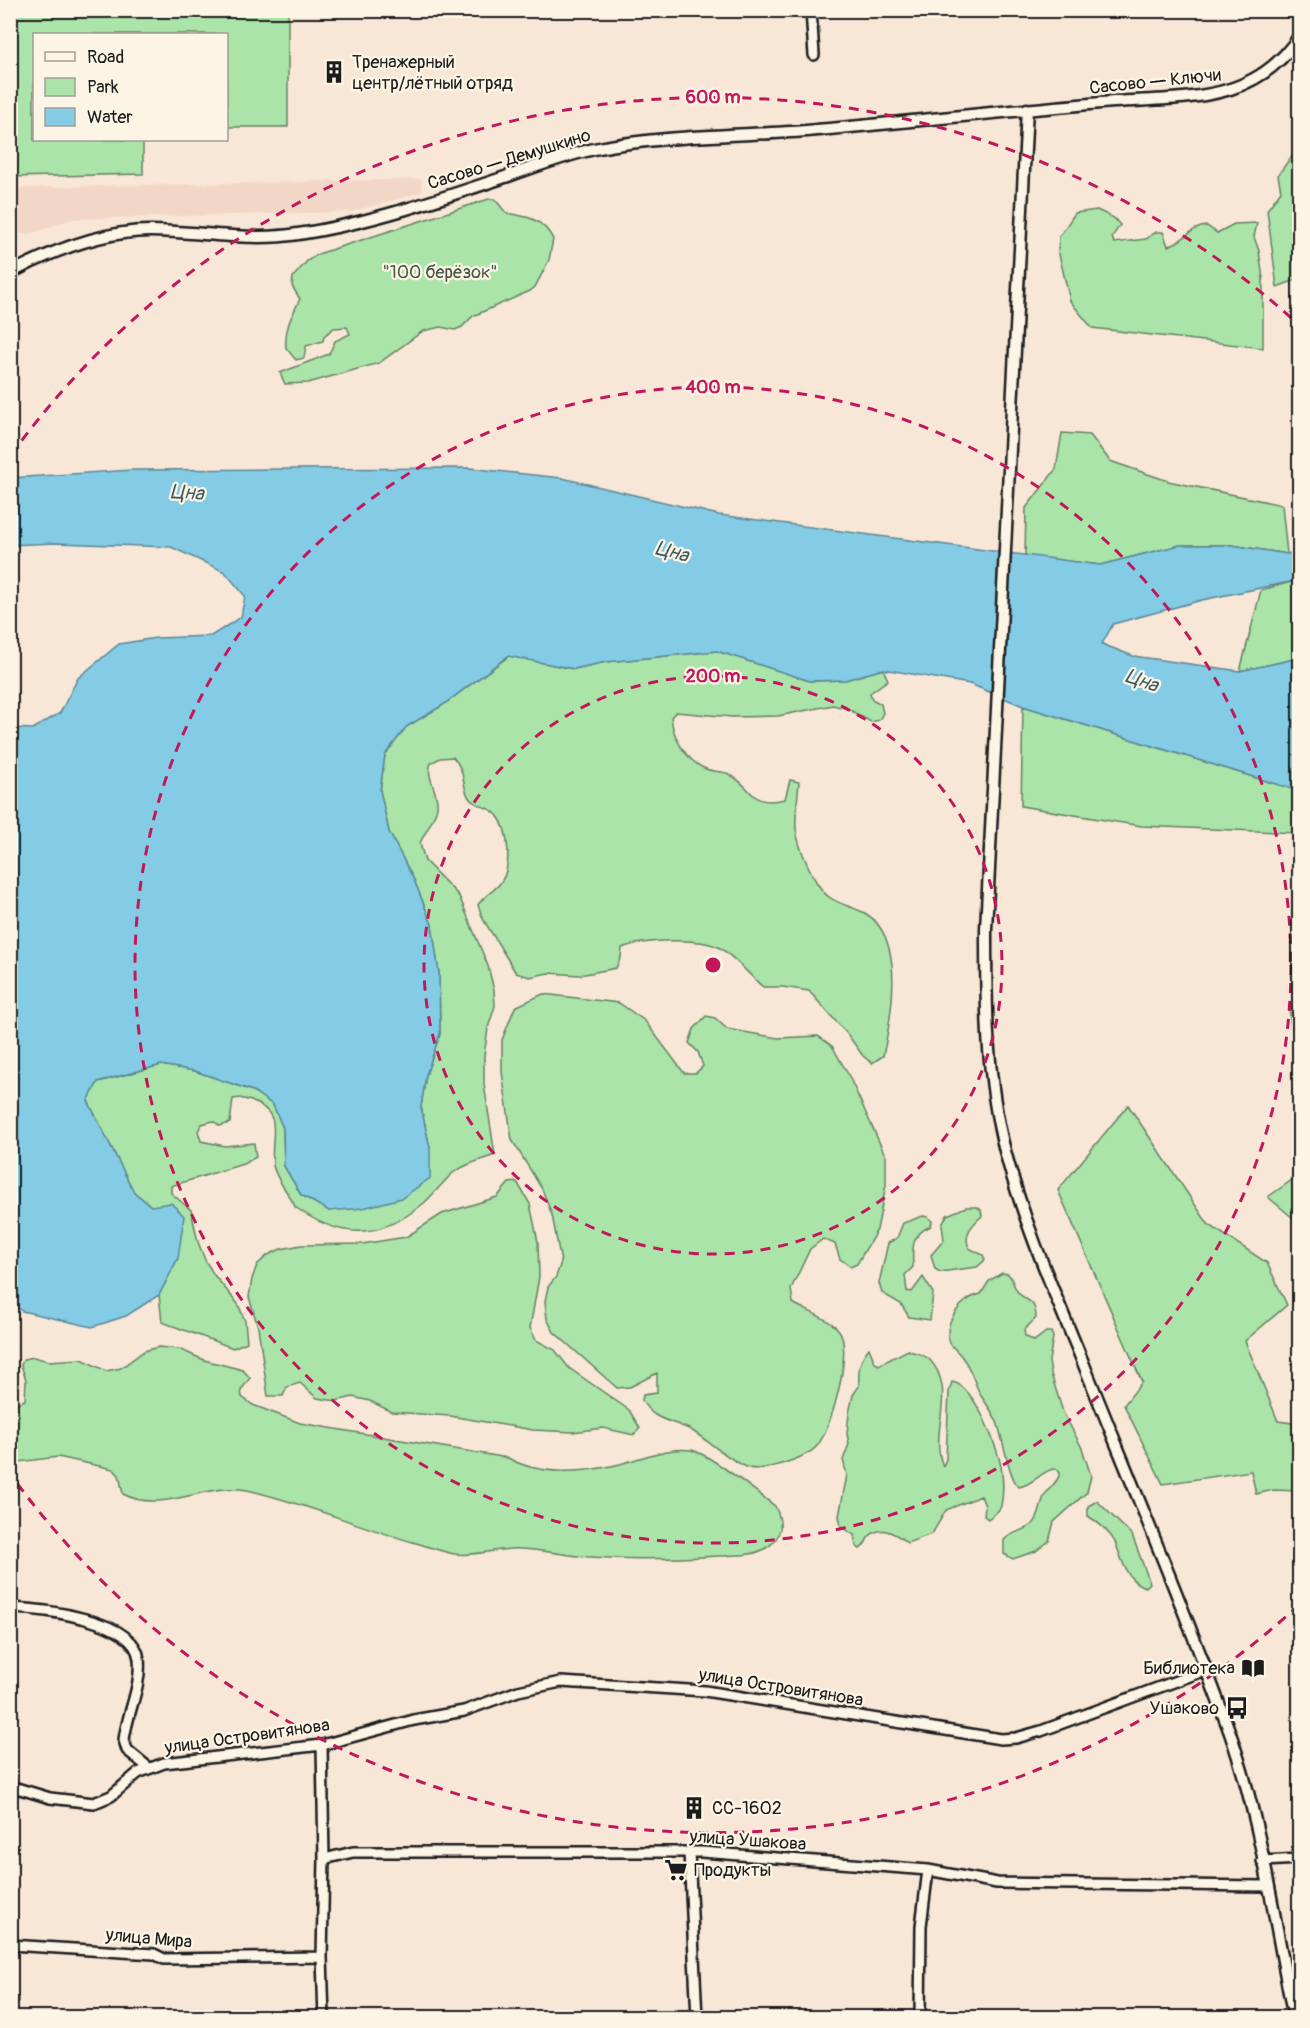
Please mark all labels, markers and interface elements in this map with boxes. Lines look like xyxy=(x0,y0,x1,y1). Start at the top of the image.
legend xyxy=(33,33,228,141)
text: Road xyxy=(87,46,124,69)
place label: Тренажерный центр/лётный отряд xyxy=(352,51,513,95)
building icon: Тренажерный центр/лётный отряд xyxy=(321,59,347,85)
street label: Сасово — Ключи xyxy=(1088,63,1222,100)
text: Park xyxy=(87,76,119,99)
text: 600 m xyxy=(686,86,740,109)
text: Water xyxy=(87,106,133,129)
street label: Сасово — Демушкино xyxy=(425,124,594,195)
park label: "100 берёзок" xyxy=(382,261,498,284)
text: 400 m xyxy=(686,376,740,399)
water label: Цна xyxy=(169,479,206,506)
water label: Цна xyxy=(652,535,693,568)
water label: Цна xyxy=(1122,663,1163,699)
text: 200 m xyxy=(686,665,740,688)
centre of rings xyxy=(703,955,723,975)
library icon: Библиотека xyxy=(1240,1655,1266,1681)
place label: Библиотека xyxy=(1143,1657,1235,1680)
street label: улица Островитянова xyxy=(696,1663,865,1712)
bus stop icon: Ушаково xyxy=(1224,1695,1250,1721)
place label: Ушаково xyxy=(1150,1697,1219,1720)
street label: улица Островитянова xyxy=(162,1714,331,1760)
building icon: СС-1602 xyxy=(681,1795,707,1821)
place label: СС-1602 xyxy=(712,1797,782,1820)
street label: улица Ушакова xyxy=(688,1825,807,1856)
supermarket icon: Продукты xyxy=(663,1857,689,1883)
place label: Продукты xyxy=(694,1859,771,1882)
street label: улица Мира xyxy=(104,1923,193,1954)

